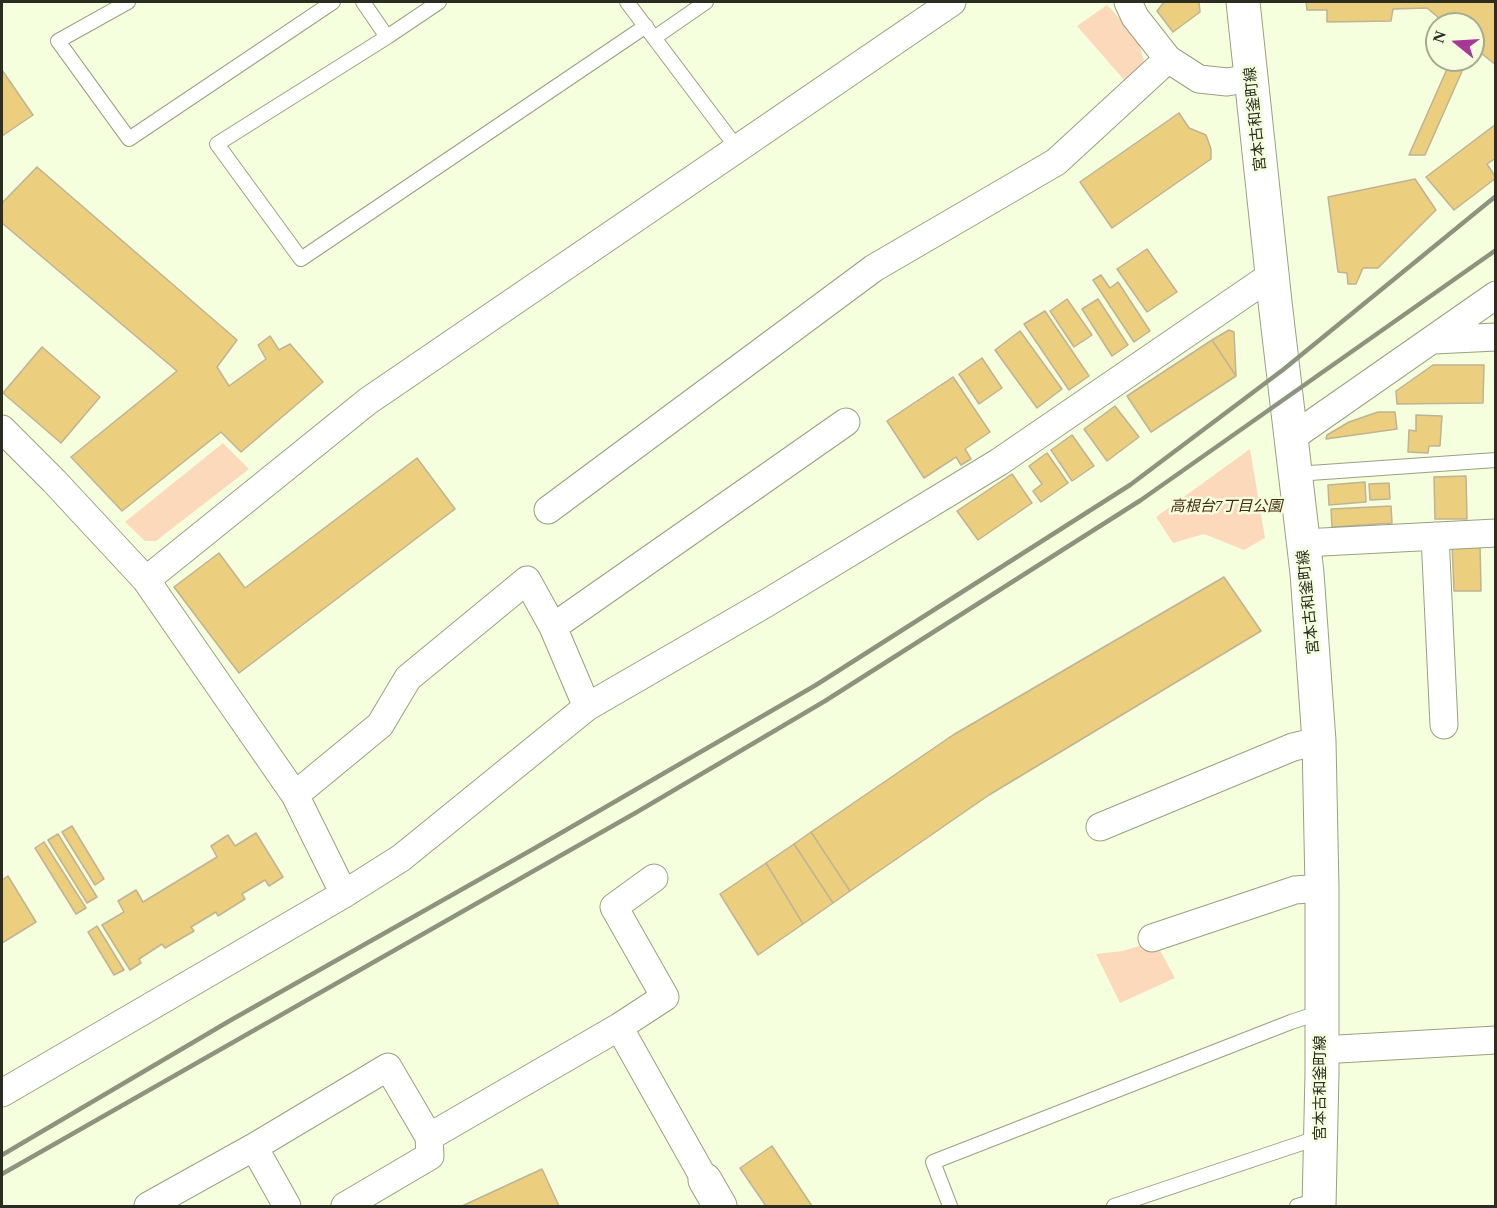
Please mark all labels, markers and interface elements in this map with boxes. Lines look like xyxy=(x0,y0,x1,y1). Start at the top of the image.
north arrow xyxy=(1425,12,1485,72)
text: N xyxy=(1429,29,1449,45)
street label: 宮本古和釜町線 xyxy=(1242,66,1270,172)
park label: 高根台7丁目公園 xyxy=(1170,498,1282,516)
street label: 宮本古和釜町線 xyxy=(1295,549,1323,655)
street label: 宮本古和釜町線 xyxy=(1312,1036,1330,1140)

